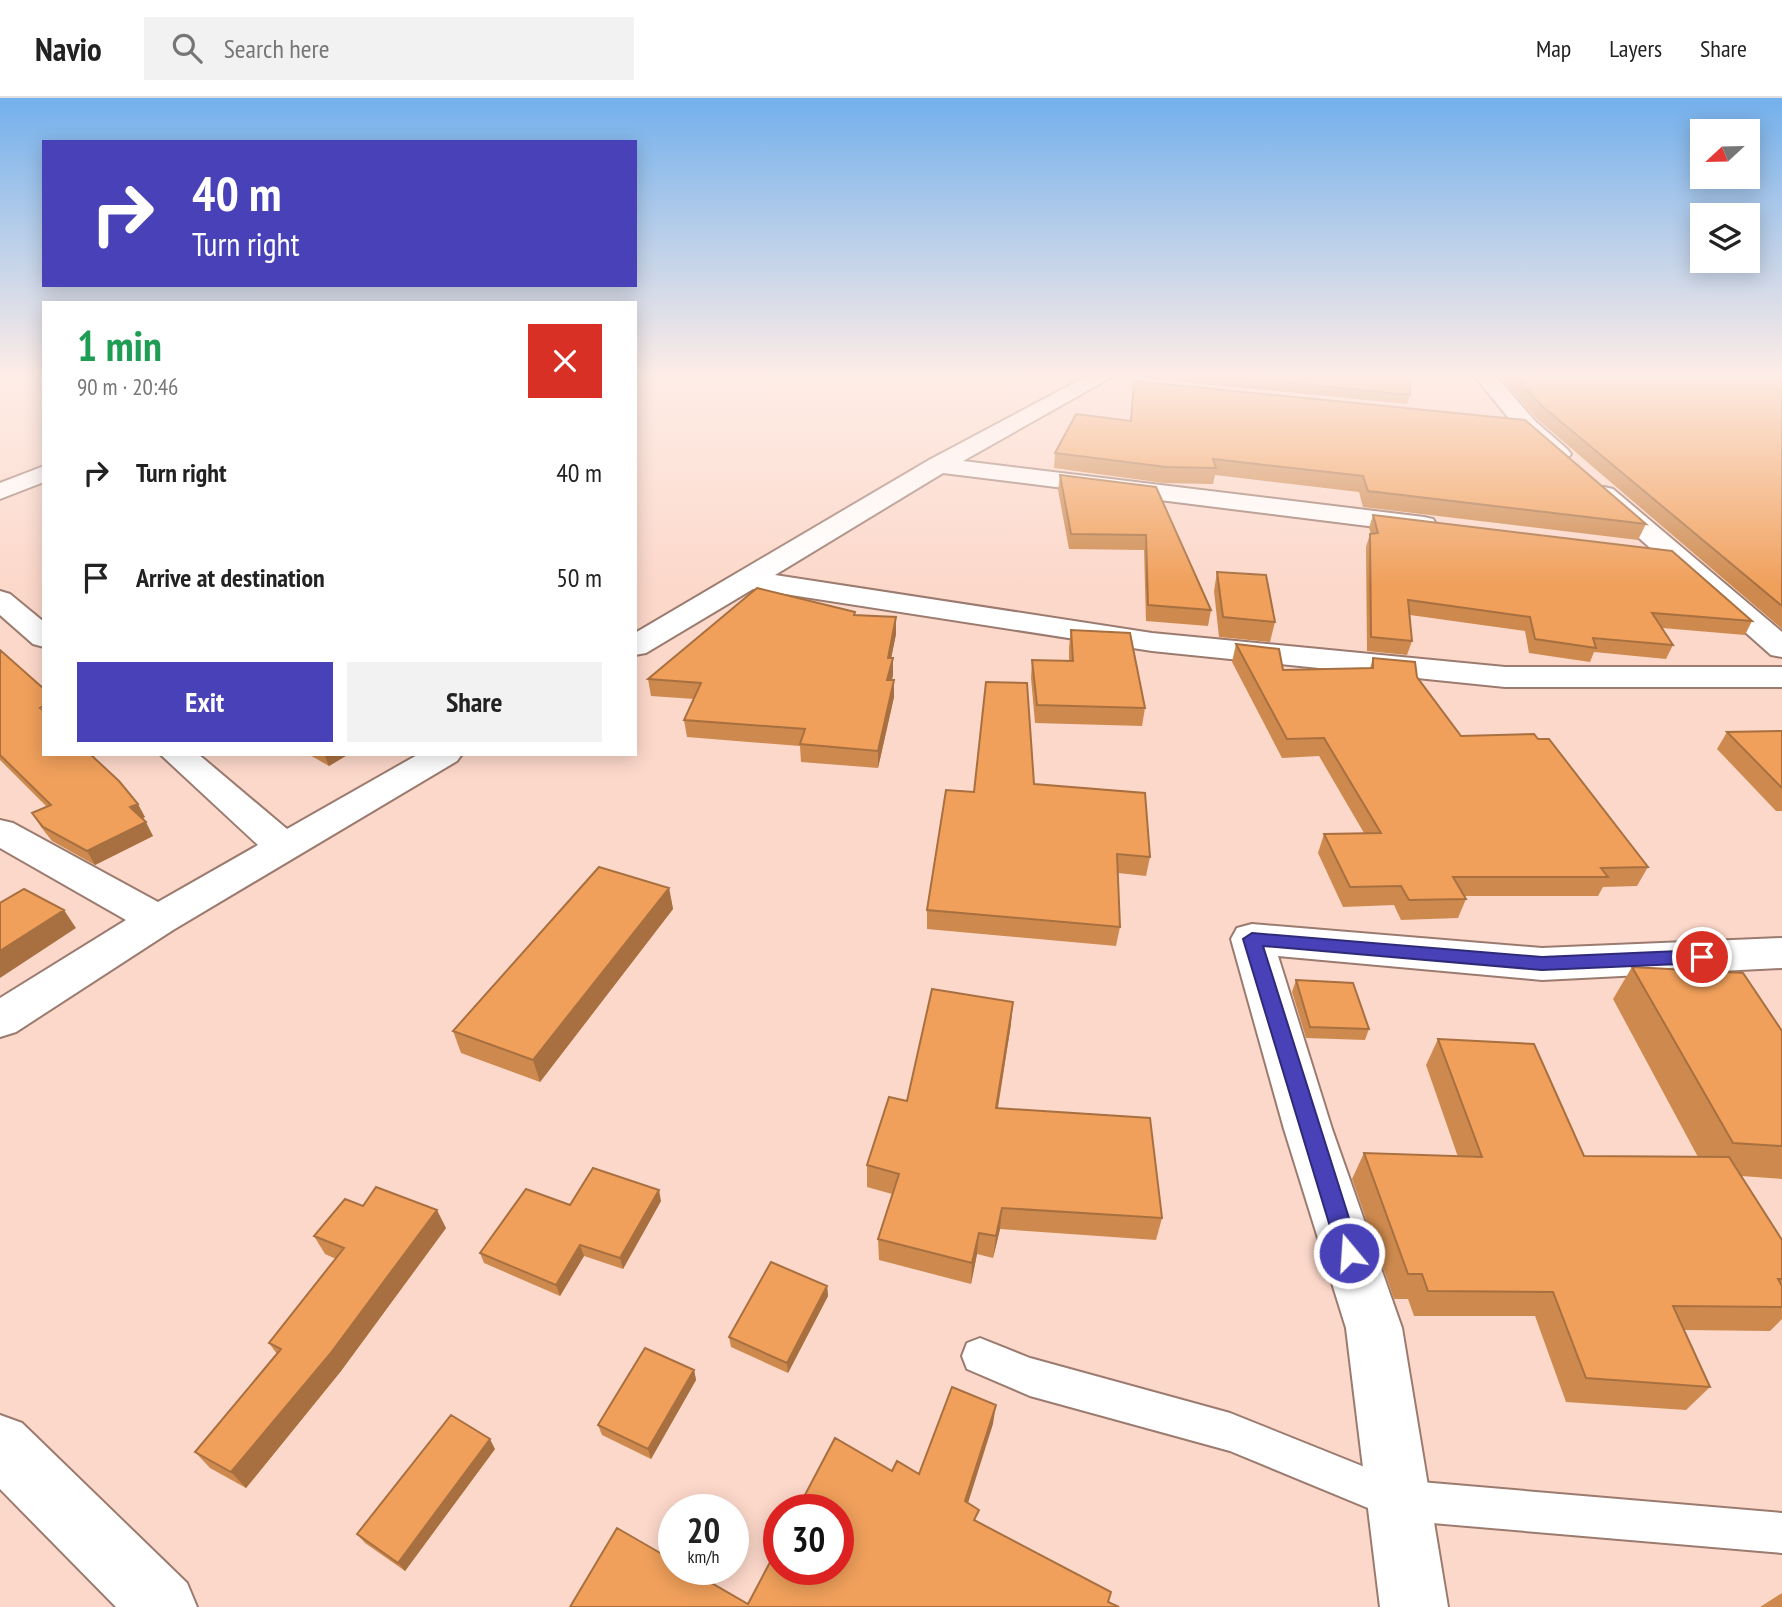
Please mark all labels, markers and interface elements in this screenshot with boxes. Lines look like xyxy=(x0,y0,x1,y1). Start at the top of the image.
search box xyxy=(144,17,634,80)
text: Navio xyxy=(35,27,102,70)
icon: search xyxy=(168,29,206,67)
text: Search here xyxy=(224,32,329,65)
text: Map xyxy=(1536,33,1571,64)
text: Layers xyxy=(1609,33,1662,64)
text: Share xyxy=(1700,33,1747,64)
north arrow xyxy=(1690,119,1760,189)
map controls xyxy=(1690,119,1760,273)
text: 40 m xyxy=(192,161,281,225)
icon: right xyxy=(77,168,168,259)
button: layers xyxy=(1690,203,1760,273)
text: Turn right xyxy=(192,223,300,265)
text: 1 min xyxy=(77,318,162,373)
button: close xyxy=(528,324,602,398)
text: 90 m · 20:46 xyxy=(77,372,178,401)
icon: right xyxy=(77,454,115,492)
text: Turn right xyxy=(136,456,227,489)
text: 40 m xyxy=(556,456,602,489)
icon: arrive xyxy=(77,559,115,597)
text: Arrive at destination xyxy=(136,561,325,594)
text: 50 m xyxy=(556,561,602,594)
button: Exit xyxy=(77,662,333,742)
button: Share xyxy=(347,662,602,742)
pin xyxy=(1672,927,1732,987)
icon: arrive xyxy=(1683,938,1721,976)
position arrow xyxy=(1312,1216,1386,1290)
speed limit sign: 30 xyxy=(763,1494,854,1585)
text: 20 xyxy=(687,1507,720,1553)
text: km/h xyxy=(688,1545,719,1568)

